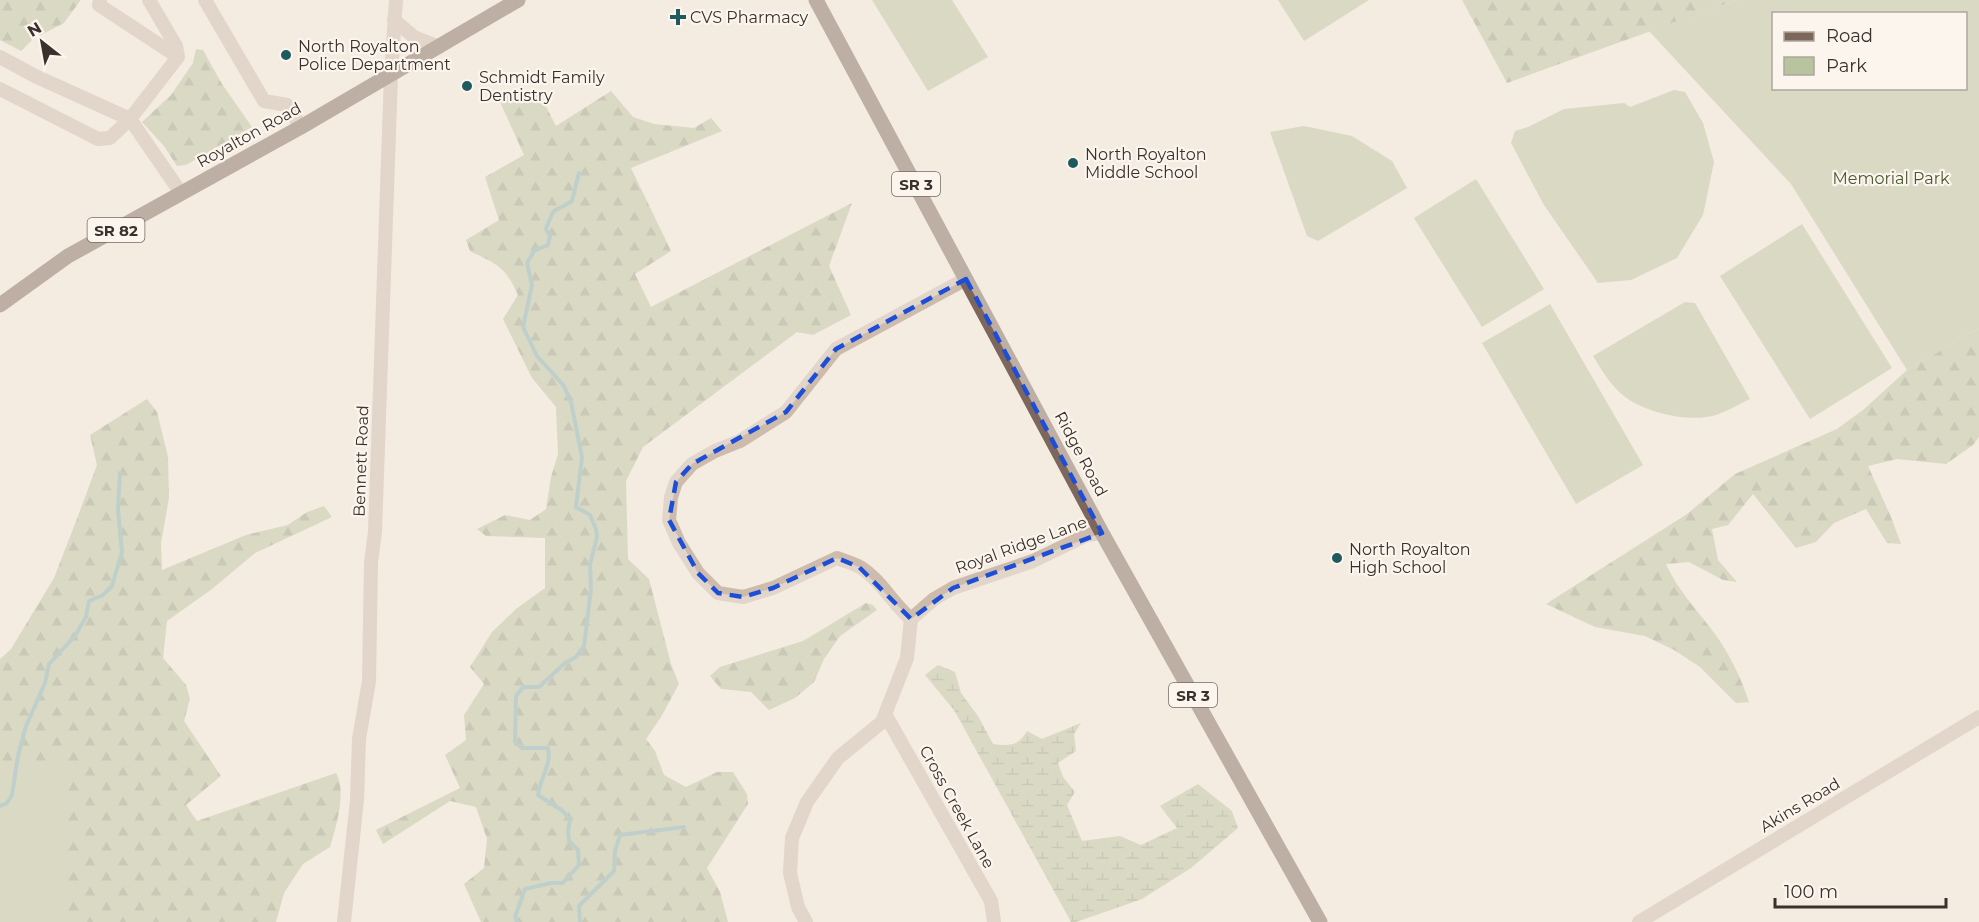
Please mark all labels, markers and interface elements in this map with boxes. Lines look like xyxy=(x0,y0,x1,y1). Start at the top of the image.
place label: CVS Pharmacy xyxy=(690,8,809,27)
marker: CVS Pharmacy xyxy=(671,10,685,24)
north arrow xyxy=(12,12,72,72)
legend xyxy=(1772,12,1967,90)
text: N xyxy=(24,18,45,41)
text: Road xyxy=(1826,25,1873,47)
place label: North Royalton Police Department xyxy=(298,37,451,74)
marker: North Royalton Police Department xyxy=(279,48,293,62)
text: Park xyxy=(1826,55,1867,77)
place label: Schmidt Family Dentistry xyxy=(479,68,605,105)
marker: Schmidt Family Dentistry xyxy=(460,79,474,93)
street label: Royalton Road xyxy=(193,98,305,172)
place label: North Royalton Middle School xyxy=(1085,145,1207,182)
marker: North Royalton Middle School xyxy=(1066,156,1080,170)
park label: Memorial Park xyxy=(1832,169,1950,188)
road number: SR 3 xyxy=(892,172,940,196)
road number: SR 82 xyxy=(88,218,144,242)
street label: Bennett Road xyxy=(350,405,372,517)
street label: Ridge Road xyxy=(1051,408,1111,500)
street label: Royal Ridge Lane xyxy=(953,512,1089,578)
place label: North Royalton High School xyxy=(1349,540,1471,577)
marker: North Royalton High School xyxy=(1330,551,1344,565)
road number: SR 3 xyxy=(1169,683,1217,707)
street label: Cross Creek Lane xyxy=(915,742,999,872)
street label: Akins Road xyxy=(1757,774,1843,836)
scale bar xyxy=(1775,871,1946,909)
text: 100 m xyxy=(1784,881,1838,903)

